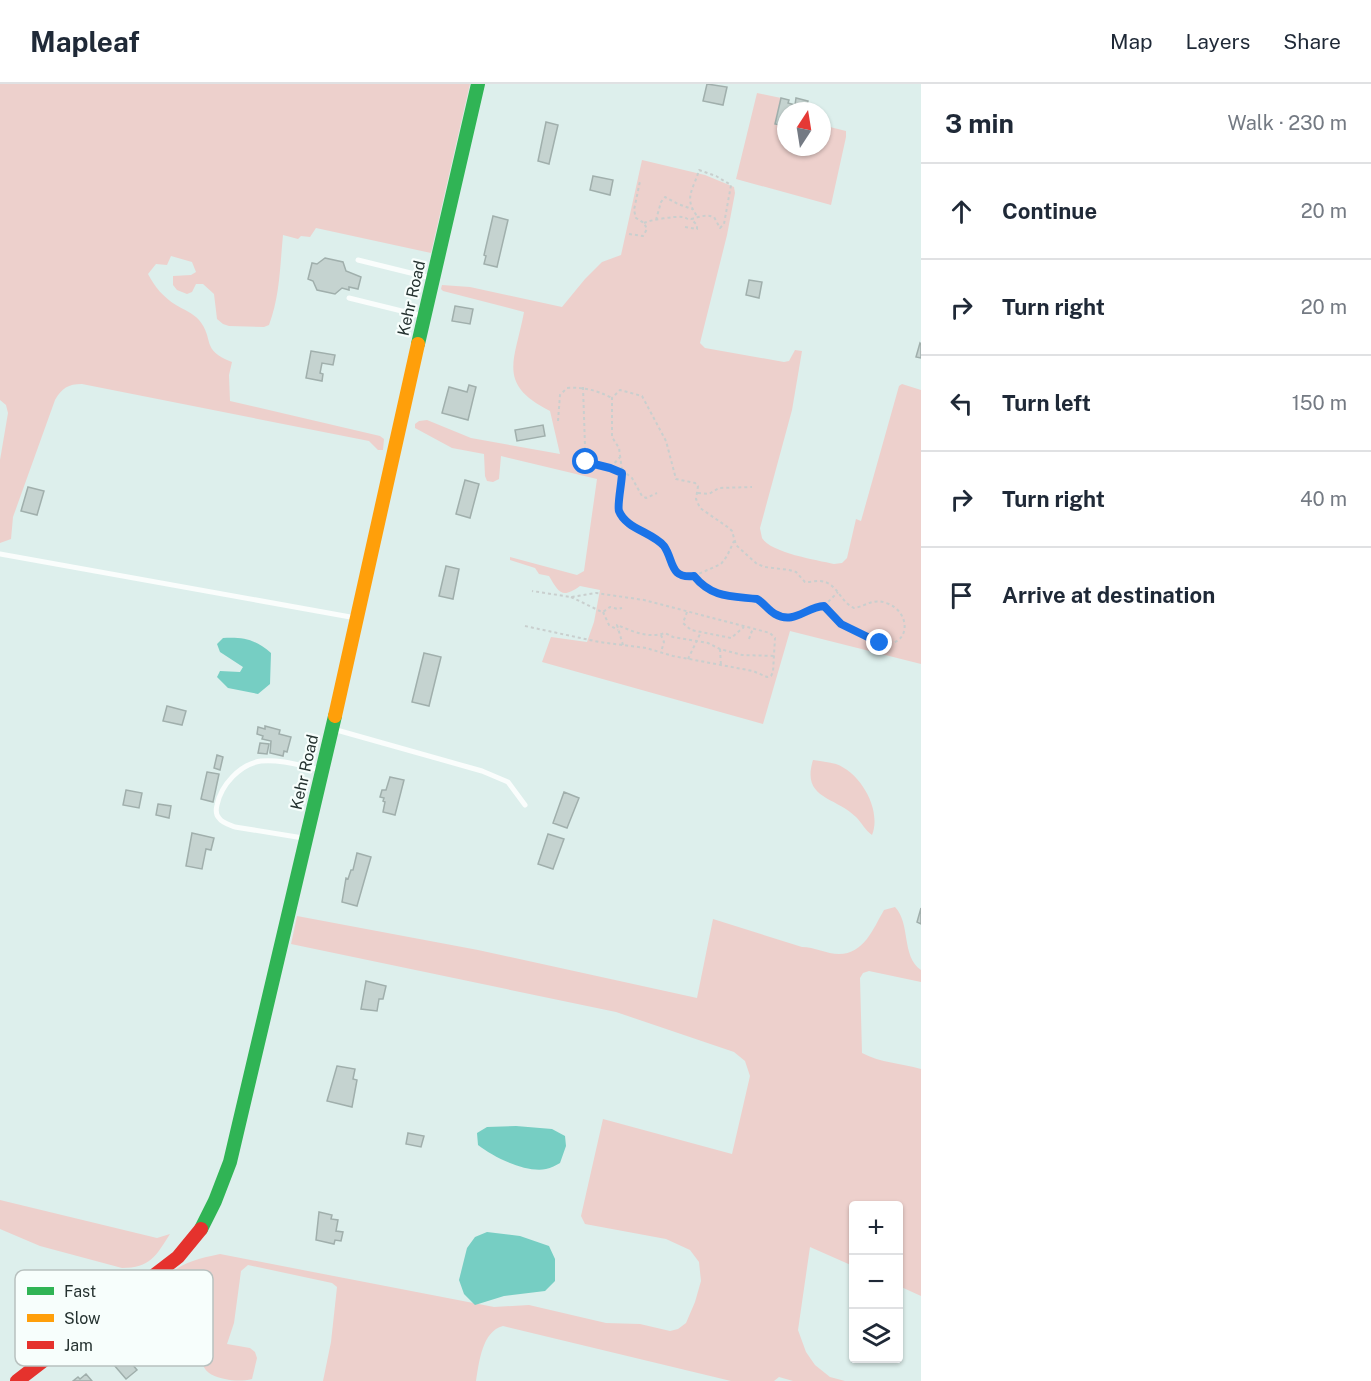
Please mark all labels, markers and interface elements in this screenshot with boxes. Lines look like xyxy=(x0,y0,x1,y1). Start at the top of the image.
text: Mapleaf xyxy=(30,25,140,58)
text: Map xyxy=(1110,29,1153,54)
text: Layers xyxy=(1186,29,1250,54)
text: Share xyxy=(1283,29,1341,54)
north arrow xyxy=(777,102,831,156)
text: 3 min xyxy=(945,108,1014,139)
text: Walk · 230 m xyxy=(1228,111,1347,135)
icon: ahead xyxy=(945,195,978,228)
text: Continue xyxy=(1002,198,1097,224)
text: 20 m xyxy=(1301,199,1347,223)
street label: Kehr Road xyxy=(394,259,429,338)
icon: right xyxy=(945,291,978,324)
text: Turn right xyxy=(1002,294,1105,320)
text: 20 m xyxy=(1301,295,1347,319)
icon: left xyxy=(945,387,978,420)
text: Turn left xyxy=(1002,390,1091,416)
text: 150 m xyxy=(1292,391,1347,415)
route start xyxy=(572,448,598,474)
icon: right xyxy=(945,483,978,516)
text: Turn right xyxy=(1002,486,1105,512)
text: 40 m xyxy=(1300,487,1347,511)
icon: arrive xyxy=(945,579,978,612)
text: Arrive at destination xyxy=(1002,582,1215,608)
route end xyxy=(866,629,892,655)
street label: Kehr Road xyxy=(287,733,322,812)
map controls xyxy=(849,1201,903,1363)
button: + xyxy=(849,1201,903,1255)
button: − xyxy=(849,1255,903,1309)
legend xyxy=(15,1270,213,1366)
text: Fast xyxy=(64,1282,96,1301)
text: Slow xyxy=(64,1309,101,1328)
button: layers xyxy=(849,1309,903,1363)
text: Jam xyxy=(64,1336,93,1355)

